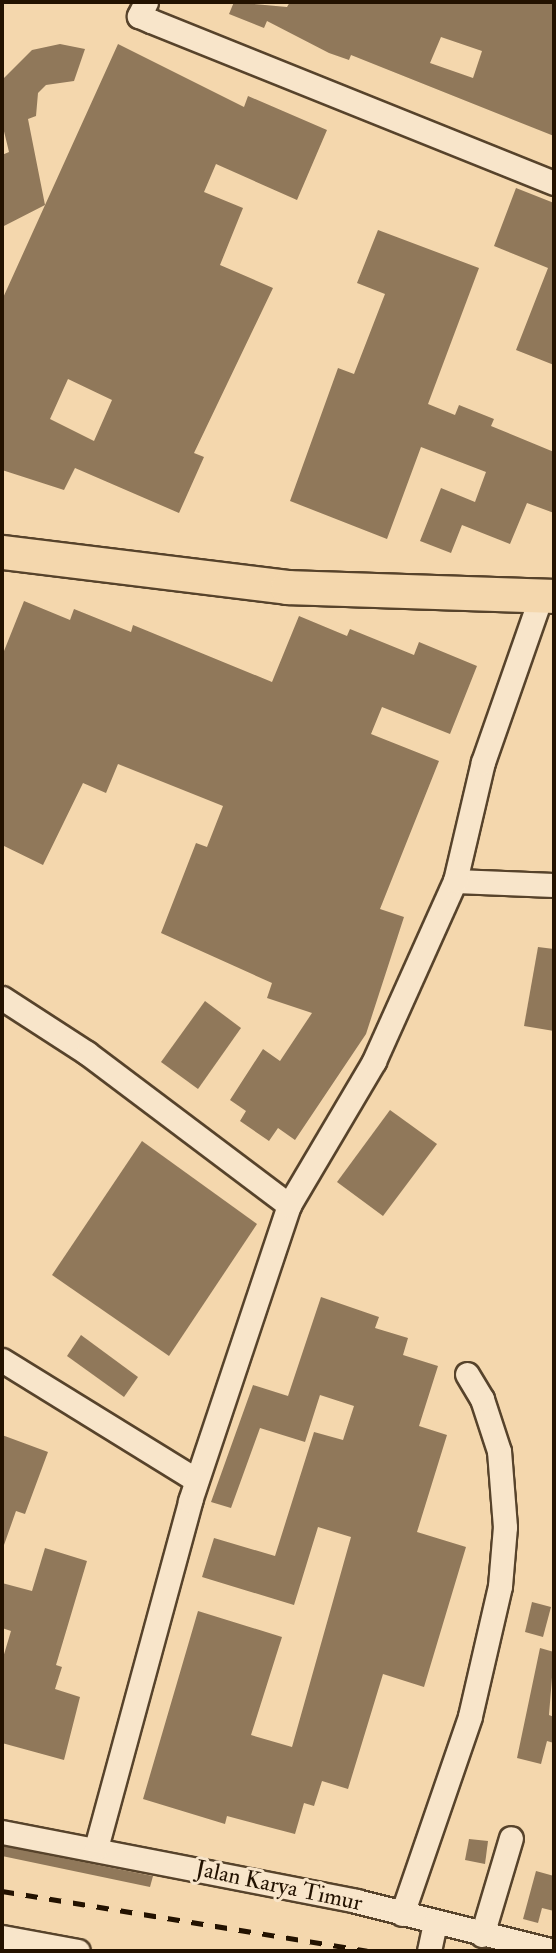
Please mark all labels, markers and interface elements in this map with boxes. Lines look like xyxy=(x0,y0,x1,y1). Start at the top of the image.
street label: Jalan Karya Timur xyxy=(193,1855,365,1917)

